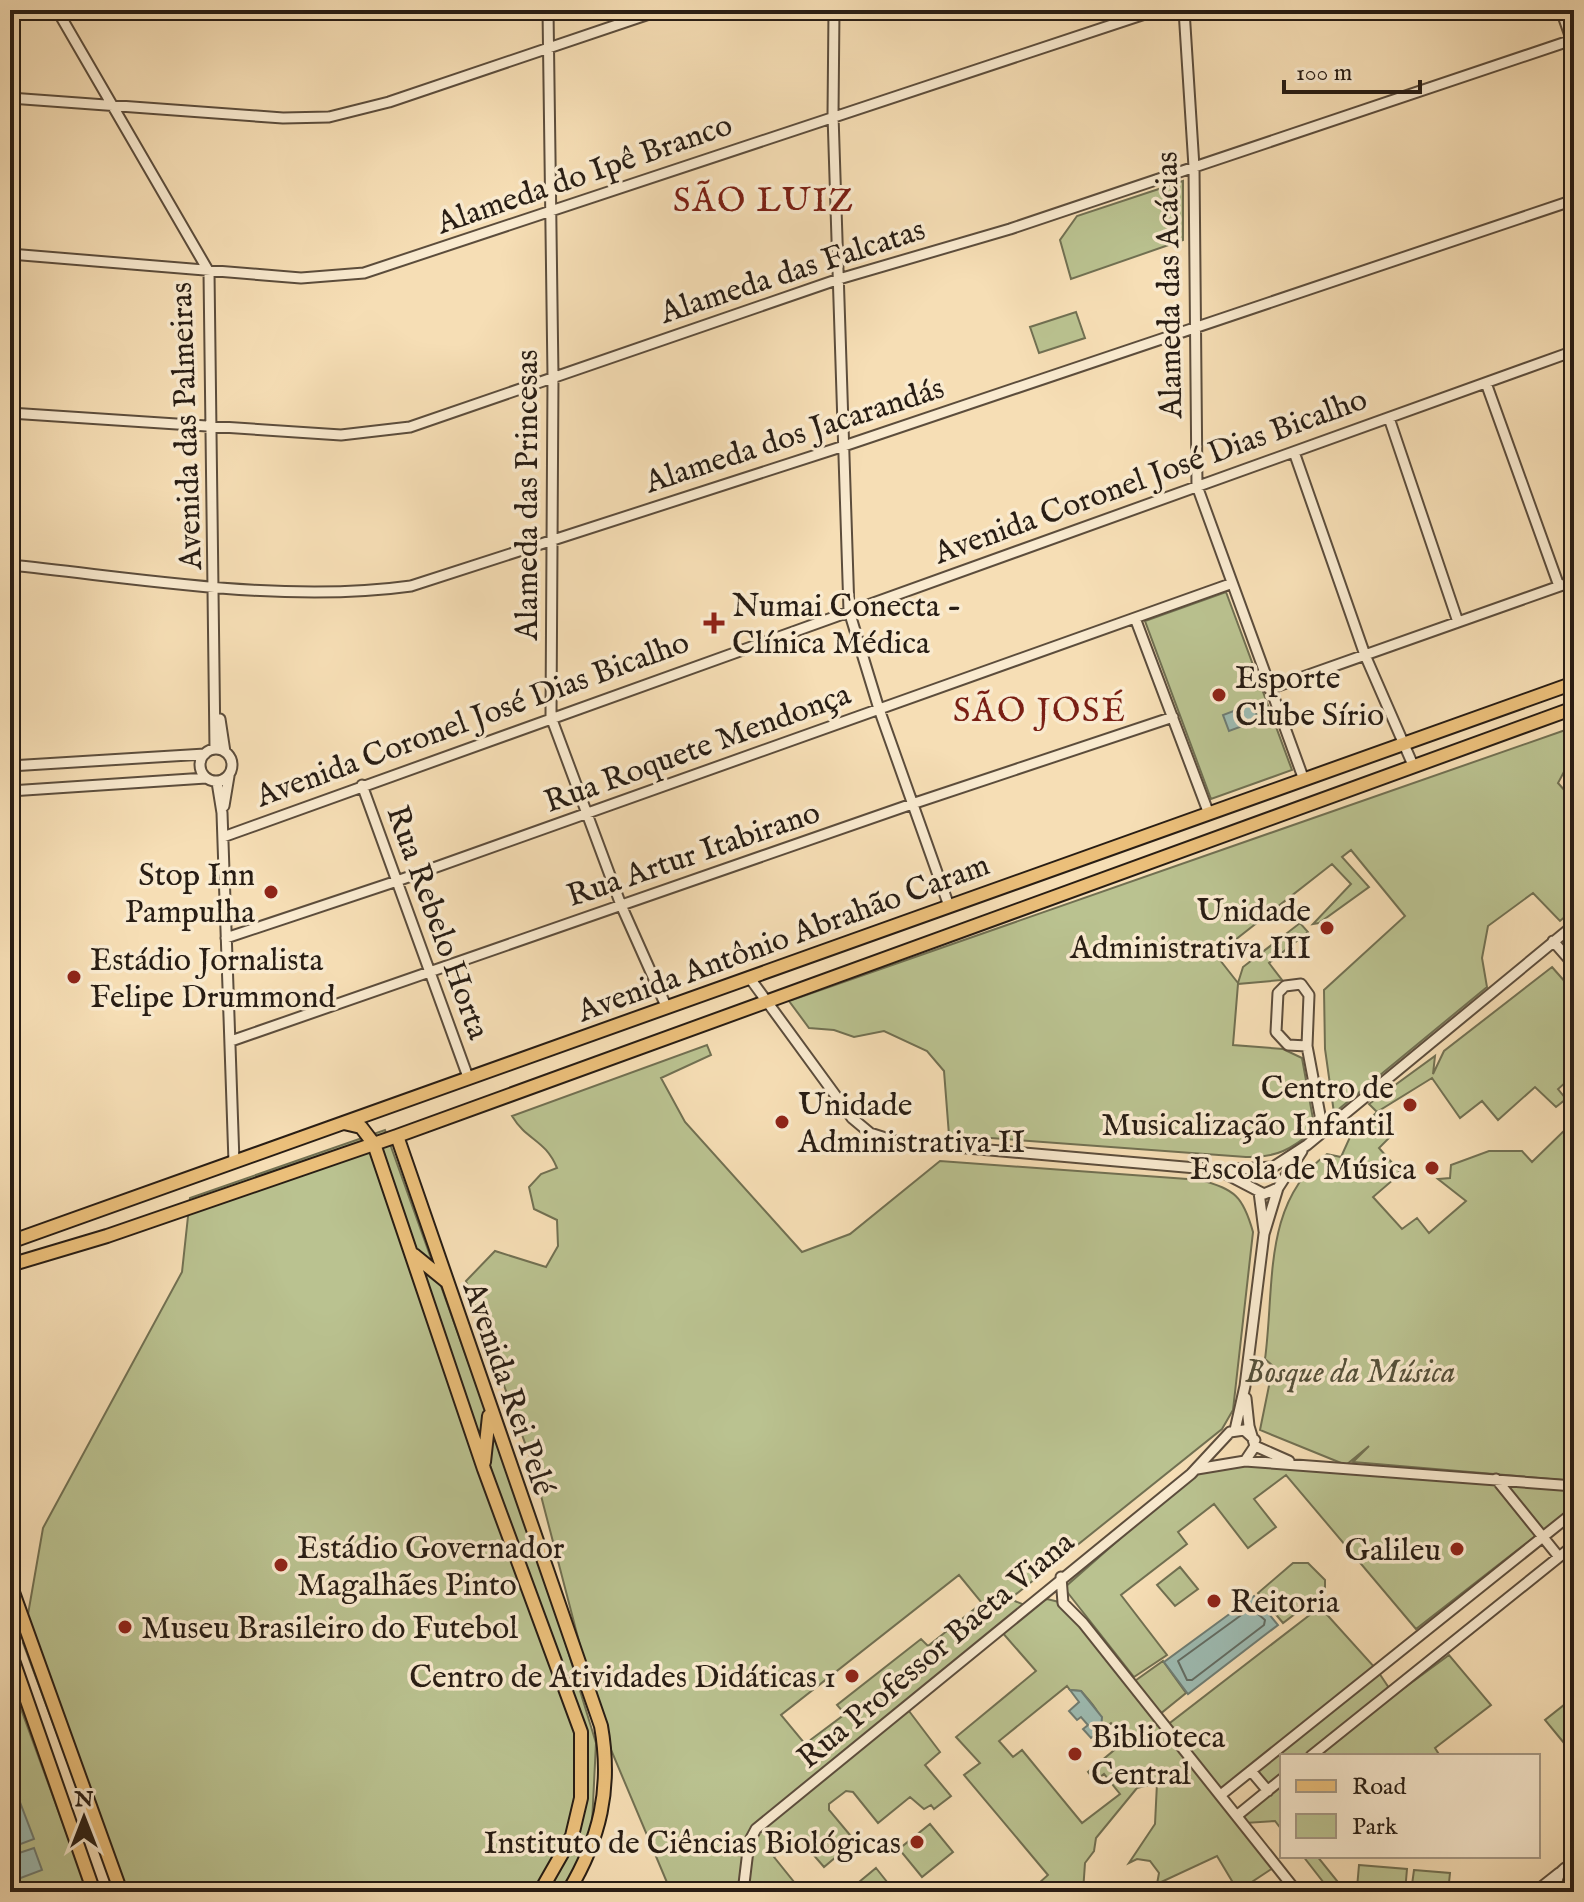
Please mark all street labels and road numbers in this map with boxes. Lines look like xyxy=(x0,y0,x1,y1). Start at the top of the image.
street label: Alameda do Ipê Branco xyxy=(431,106,738,246)
street label: Alameda das Acácias xyxy=(1148,151,1193,420)
street label: Alameda das Falcatas xyxy=(654,210,931,335)
street label: Avenida das Palmeiras xyxy=(162,281,213,571)
street label: Alameda das Princesas xyxy=(508,349,549,642)
street label: Alameda dos Jacarandás xyxy=(639,369,950,504)
street label: Avenida Coronel José Dias Bicalho xyxy=(928,380,1373,575)
street label: Avenida Coronel José Dias Bicalho xyxy=(250,623,695,818)
street label: Rua Roquete Mendonça xyxy=(539,675,857,824)
street label: Rua Artur Itabirano xyxy=(562,793,826,918)
street label: Rua Rebelo Horta xyxy=(375,800,498,1046)
street label: Avenida Antônio Abrahão Caram xyxy=(571,846,996,1033)
street label: Avenida Rei Pelé xyxy=(452,1276,563,1501)
street label: Rua Professor Baeta Viana xyxy=(790,1523,1084,1779)

